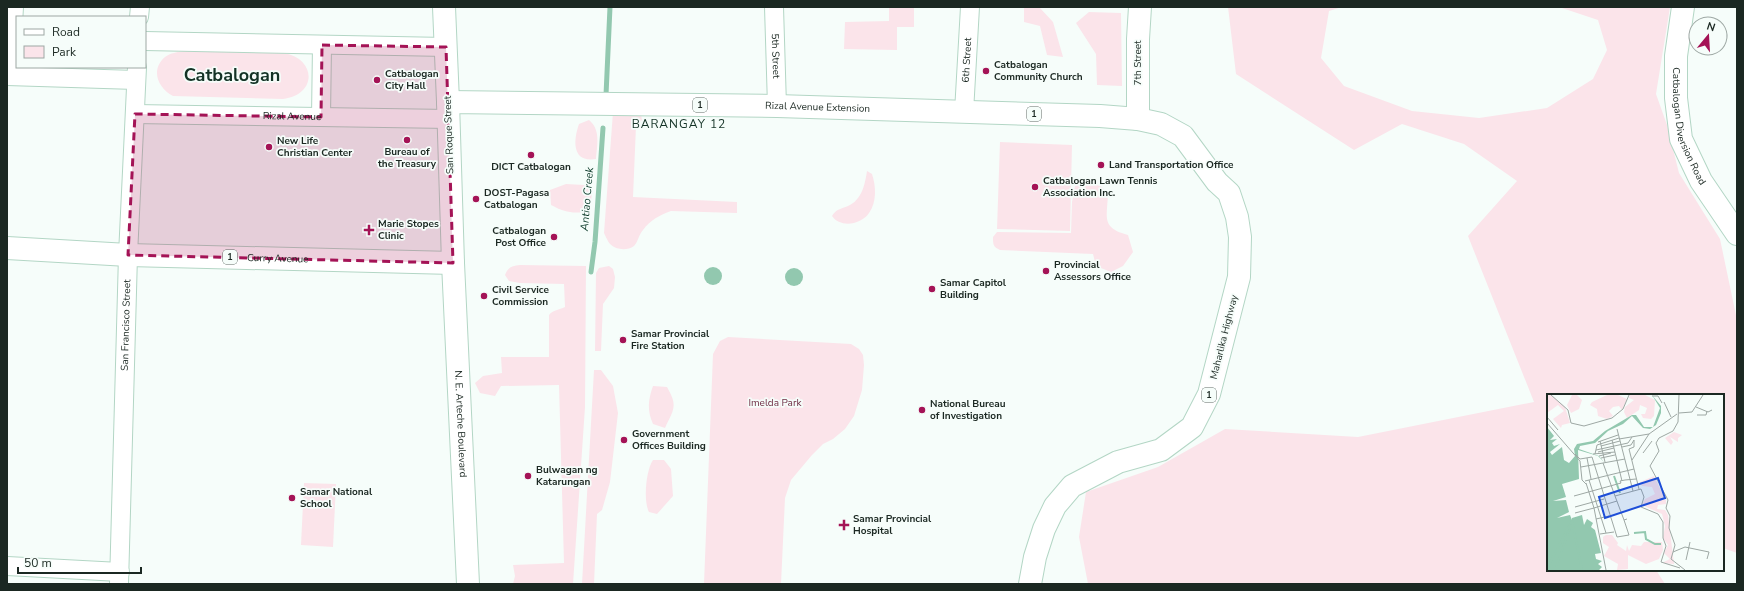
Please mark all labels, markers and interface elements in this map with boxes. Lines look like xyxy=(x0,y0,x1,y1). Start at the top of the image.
legend xyxy=(16,16,146,68)
north arrow xyxy=(1688,16,1728,56)
text: N xyxy=(1705,19,1717,35)
text: Road xyxy=(52,24,80,40)
street label: 5th Street xyxy=(768,33,783,79)
street label: 6th Street xyxy=(959,37,975,83)
street label: 7th Street xyxy=(1131,40,1145,86)
text: Park xyxy=(52,44,77,60)
place label: Catbalogan Community Church xyxy=(994,58,1083,84)
district label: Catbalogan xyxy=(184,63,280,87)
marker: Catbalogan Community Church xyxy=(981,66,991,76)
place label: Catbalogan City Hall xyxy=(385,67,439,93)
street label: Catbalogan Diversion Road xyxy=(1669,67,1709,188)
marker: Catbalogan City Hall xyxy=(372,75,382,85)
street label: San Roque Street xyxy=(441,95,457,174)
road number: 1 xyxy=(693,98,707,112)
street label: Rizal Avenue Extension xyxy=(765,99,870,116)
road number: 1 xyxy=(1027,107,1041,121)
street label: Rizal Avenue xyxy=(263,109,321,124)
district label: BARANGAY 12 xyxy=(632,116,726,132)
place label: New Life Christian Center xyxy=(277,134,352,160)
marker: Bureau of the Treasury xyxy=(402,135,412,145)
marker: New Life Christian Center xyxy=(264,142,274,152)
place label: Bureau of the Treasury xyxy=(378,145,437,171)
marker: DICT Catbalogan xyxy=(526,150,536,160)
place label: Land Transportation Office xyxy=(1109,158,1234,172)
place label: DICT Catbalogan xyxy=(491,160,571,174)
marker: Land Transportation Office xyxy=(1096,160,1106,170)
water label: Antiao Creek xyxy=(577,166,597,232)
place label: Catbalogan Lawn Tennis Association Inc. xyxy=(1043,174,1158,200)
marker: Catbalogan Lawn Tennis Association Inc. xyxy=(1030,182,1040,192)
place label: DOST-Pagasa Catbalogan xyxy=(484,186,549,212)
marker: DOST-Pagasa Catbalogan xyxy=(471,194,481,204)
place label: Marie Stopes Clinic xyxy=(378,217,439,243)
marker: Marie Stopes Clinic xyxy=(363,224,375,236)
place label: Catbalogan Post Office xyxy=(492,224,547,250)
marker: Catbalogan Post Office xyxy=(549,232,559,242)
road number: 1 xyxy=(223,250,237,264)
street label: Curry Avenue xyxy=(247,251,309,266)
place label: Provincial Assessors Office xyxy=(1054,258,1131,284)
marker: Provincial Assessors Office xyxy=(1041,266,1051,276)
place label: Samar Capitol Building xyxy=(940,276,1007,302)
street label: San Francisco Street xyxy=(118,279,134,371)
place label: Civil Service Commission xyxy=(492,283,549,309)
marker: Samar Capitol Building xyxy=(927,284,937,294)
marker: Civil Service Commission xyxy=(479,291,489,301)
street label: Maharlika Highway xyxy=(1207,292,1241,381)
place label: Samar Provincial Fire Station xyxy=(631,327,710,353)
marker: Samar Provincial Fire Station xyxy=(618,335,628,345)
street label: N. E. Arteche Boulevard xyxy=(451,370,470,478)
road number: 1 xyxy=(1202,388,1216,402)
inset map xyxy=(1547,394,1724,571)
park label: Imelda Park xyxy=(748,396,803,410)
place label: National Bureau of Investigation xyxy=(930,397,1006,423)
marker: National Bureau of Investigation xyxy=(917,405,927,415)
place label: Government Offices Building xyxy=(632,427,706,453)
marker: Government Offices Building xyxy=(619,435,629,445)
place label: Bulwagan ng Katarungan xyxy=(536,463,598,489)
marker: Bulwagan ng Katarungan xyxy=(523,471,533,481)
place label: Samar National School xyxy=(300,485,373,511)
marker: Samar National School xyxy=(287,493,297,503)
place label: Samar Provincial Hospital xyxy=(853,512,932,538)
marker: Samar Provincial Hospital xyxy=(838,519,850,531)
scale bar xyxy=(18,549,141,575)
text: 50 m xyxy=(24,555,52,571)

